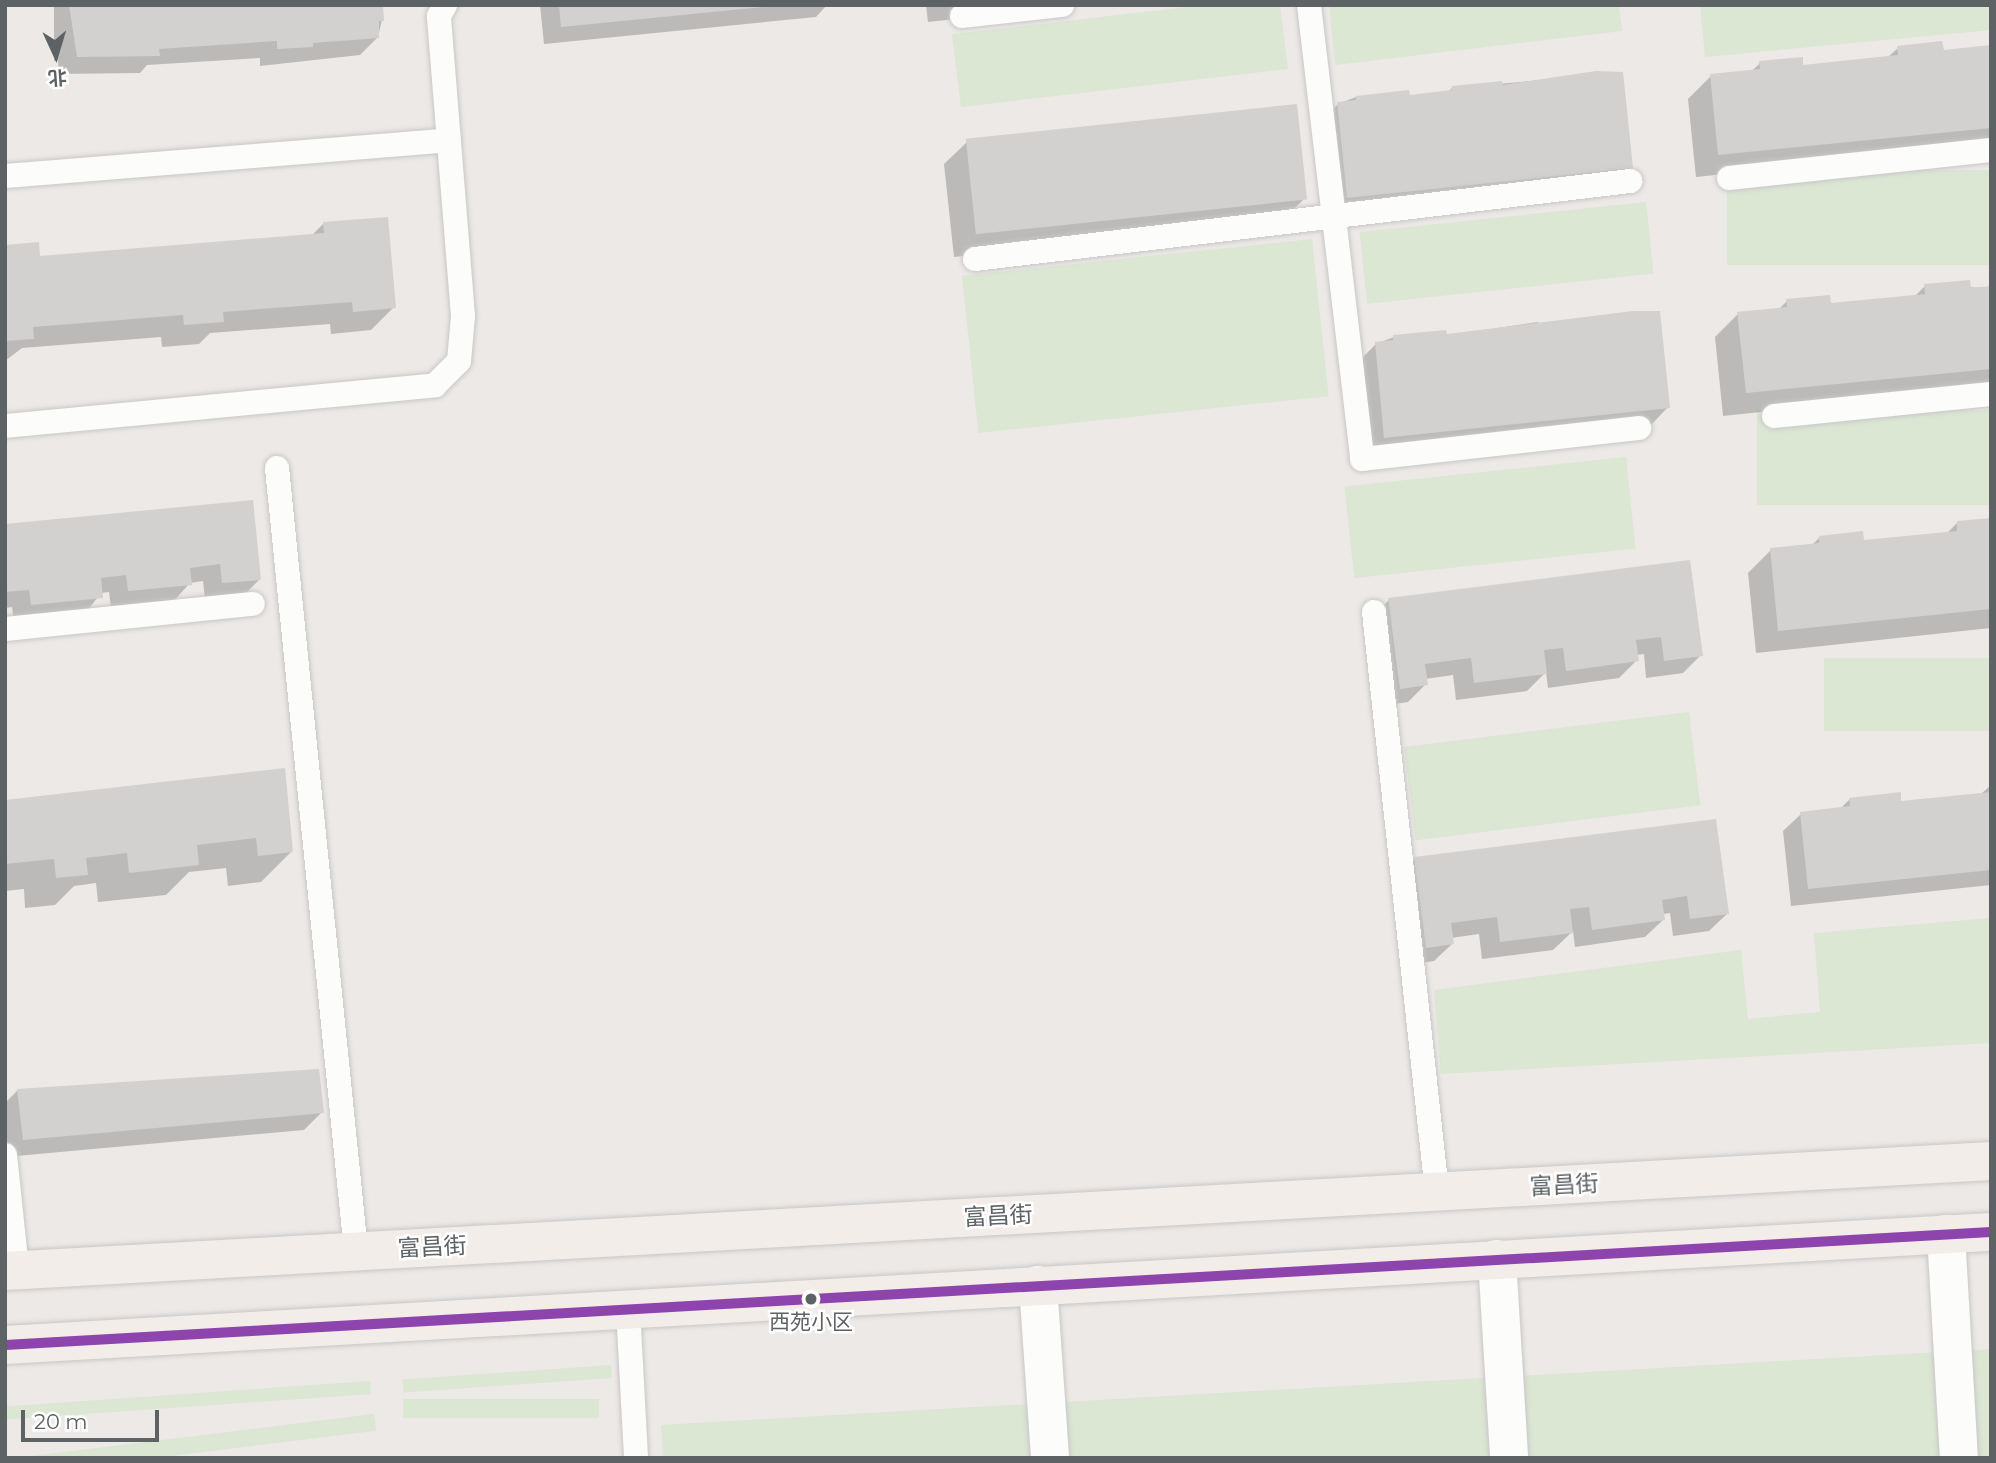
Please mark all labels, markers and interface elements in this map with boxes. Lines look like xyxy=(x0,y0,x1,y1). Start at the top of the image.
north arrow xyxy=(21,21,91,91)
text: 北 xyxy=(47,65,68,90)
street label: 富昌街 xyxy=(1529,1169,1599,1201)
street label: 富昌街 xyxy=(963,1200,1033,1232)
street label: 富昌街 xyxy=(397,1231,467,1263)
marker: 西苑小区 xyxy=(804,1292,818,1306)
place label: 西苑小区 xyxy=(769,1309,853,1335)
scale bar xyxy=(24,1396,163,1440)
text: 20 m xyxy=(34,1409,88,1434)

